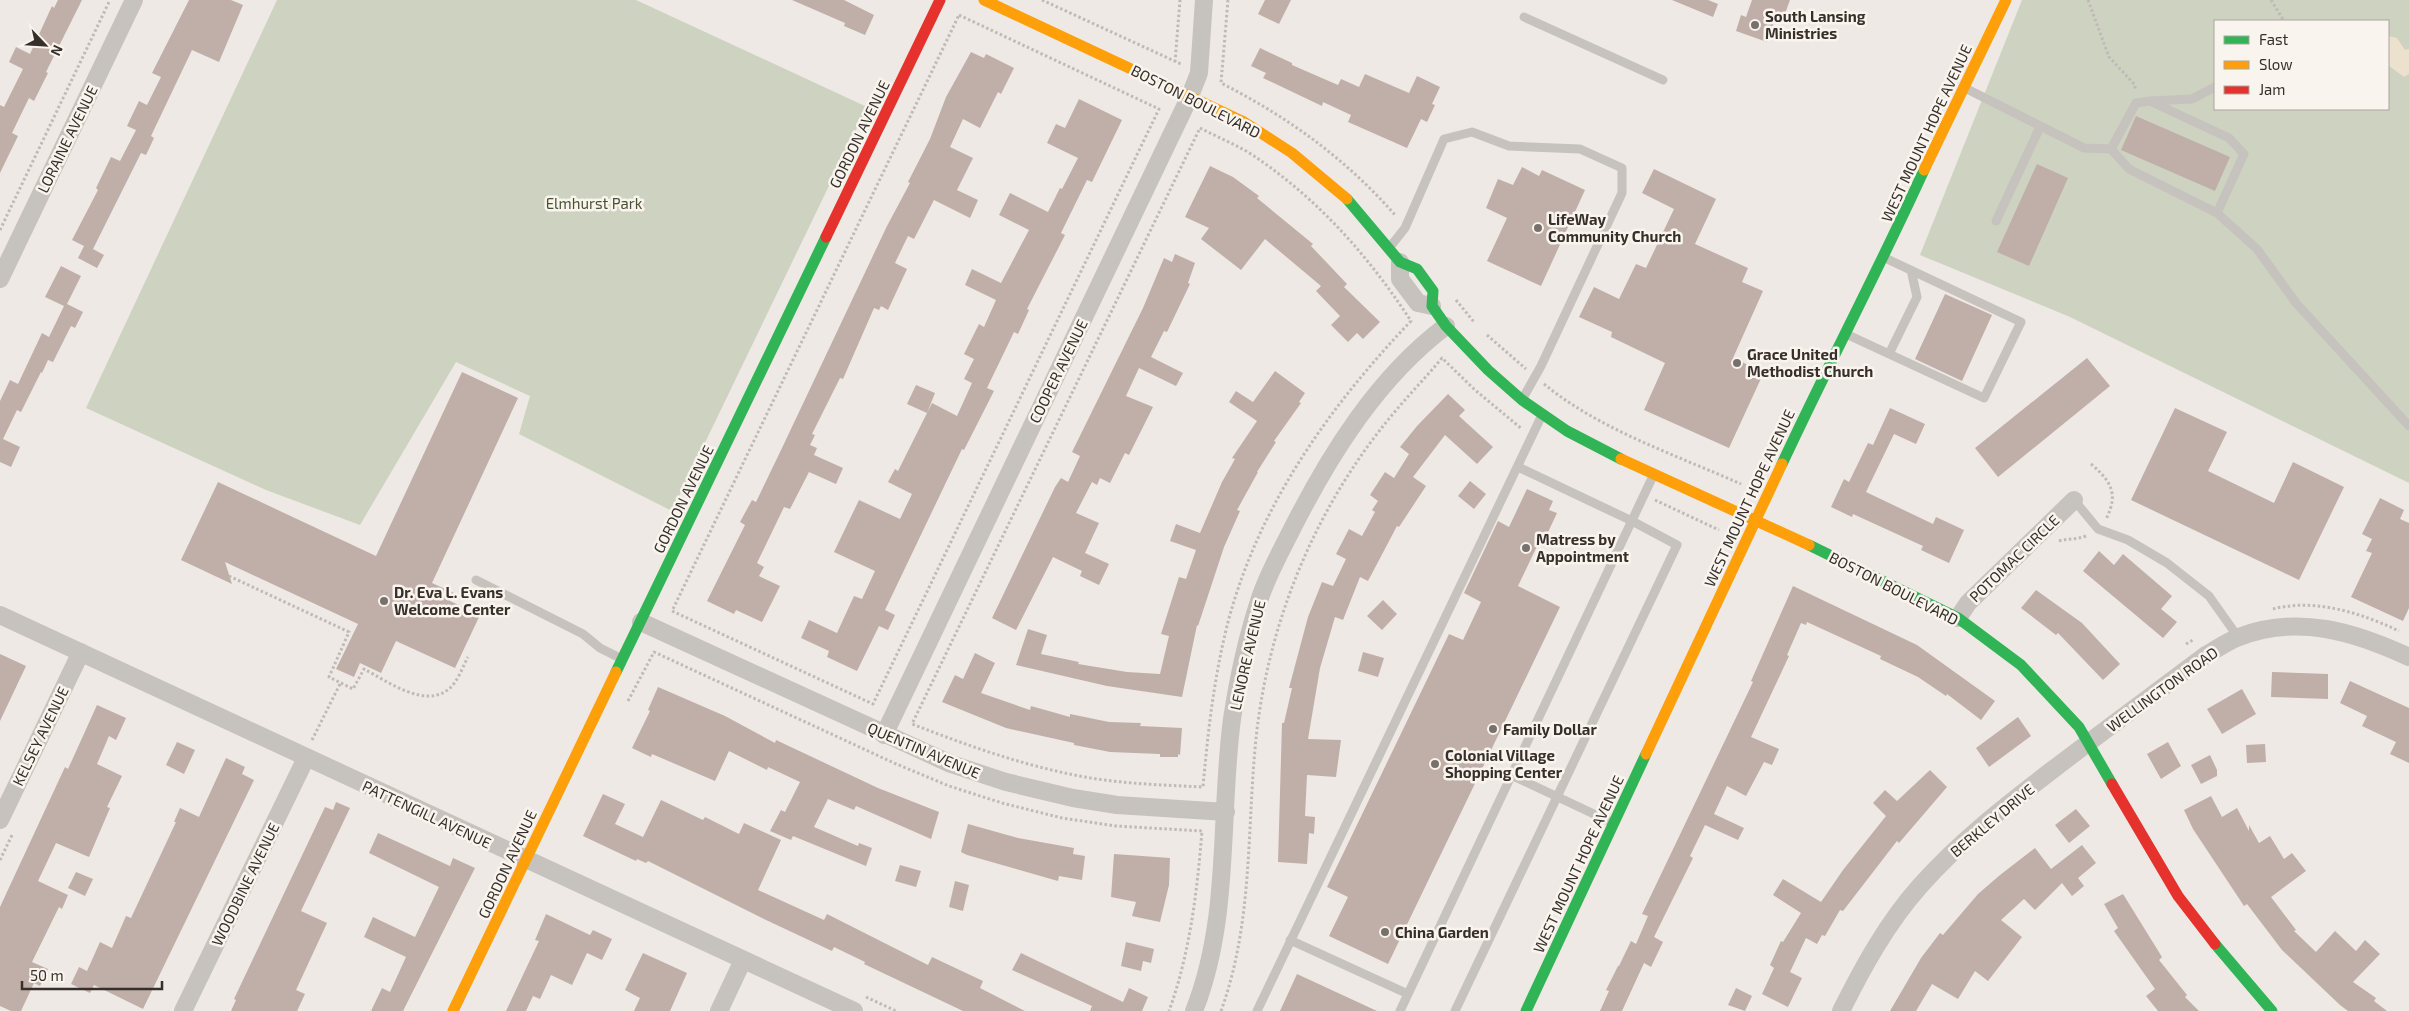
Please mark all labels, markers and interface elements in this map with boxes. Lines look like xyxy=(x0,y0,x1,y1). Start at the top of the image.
place label: South Lansing Ministries xyxy=(1765,7,1866,42)
marker: South Lansing Ministries xyxy=(1749,19,1761,31)
north arrow xyxy=(20,20,70,70)
legend xyxy=(2214,20,2389,110)
text: Fast xyxy=(2259,30,2289,48)
street label: WEST MOUNT HOPE AVENUE xyxy=(1877,41,1975,225)
text: N xyxy=(47,43,67,59)
text: Slow xyxy=(2259,55,2293,73)
street label: BOSTON BOULEVARD xyxy=(1128,61,1264,141)
street label: GORDON AVENUE xyxy=(825,77,893,191)
text: Jam xyxy=(2259,80,2285,98)
street label: LORAINE AVENUE xyxy=(33,82,101,196)
park label: Elmhurst Park xyxy=(546,194,643,212)
place label: LifeWay Community Church xyxy=(1548,210,1681,246)
marker: LifeWay Community Church xyxy=(1532,222,1544,234)
street label: COOPER AVENUE xyxy=(1025,316,1091,426)
place label: Grace United Methodist Church xyxy=(1747,345,1873,380)
marker: Grace United Methodist Church xyxy=(1731,357,1743,369)
street label: WEST MOUNT HOPE AVENUE xyxy=(1700,406,1798,590)
street label: GORDON AVENUE xyxy=(649,442,717,556)
street label: POTOMAC CIRCLE xyxy=(1965,511,2063,605)
place label: Matress by Appointment xyxy=(1536,530,1629,565)
marker: Matress by Appointment xyxy=(1520,542,1532,554)
street label: BOSTON BOULEVARD xyxy=(1826,548,1962,628)
place label: Dr. Eva L. Evans Welcome Center xyxy=(394,583,511,618)
marker: Dr. Eva L. Evans Welcome Center xyxy=(378,595,390,607)
street label: LENORE AVENUE xyxy=(1226,598,1268,712)
street label: WELLINGTON ROAD xyxy=(2103,643,2221,735)
street label: KELSEY AVENUE xyxy=(8,683,72,789)
street label: QUENTIN AVENUE xyxy=(865,718,983,783)
place label: Family Dollar xyxy=(1503,720,1597,739)
marker: Family Dollar xyxy=(1487,723,1499,735)
place label: Colonial Village Shopping Center xyxy=(1445,746,1563,781)
marker: Colonial Village Shopping Center xyxy=(1429,758,1441,770)
street label: WEST MOUNT HOPE AVENUE xyxy=(1529,772,1627,956)
street label: PATTENGILL AVENUE xyxy=(360,776,494,852)
street label: BERKLEY DRIVE xyxy=(1946,780,2038,860)
street label: GORDON AVENUE xyxy=(474,807,540,921)
street label: WOODBINE AVENUE xyxy=(207,820,283,948)
place label: China Garden xyxy=(1395,923,1489,941)
marker: China Garden xyxy=(1379,926,1391,938)
scale bar xyxy=(22,958,162,990)
text: 50 m xyxy=(30,966,64,984)

